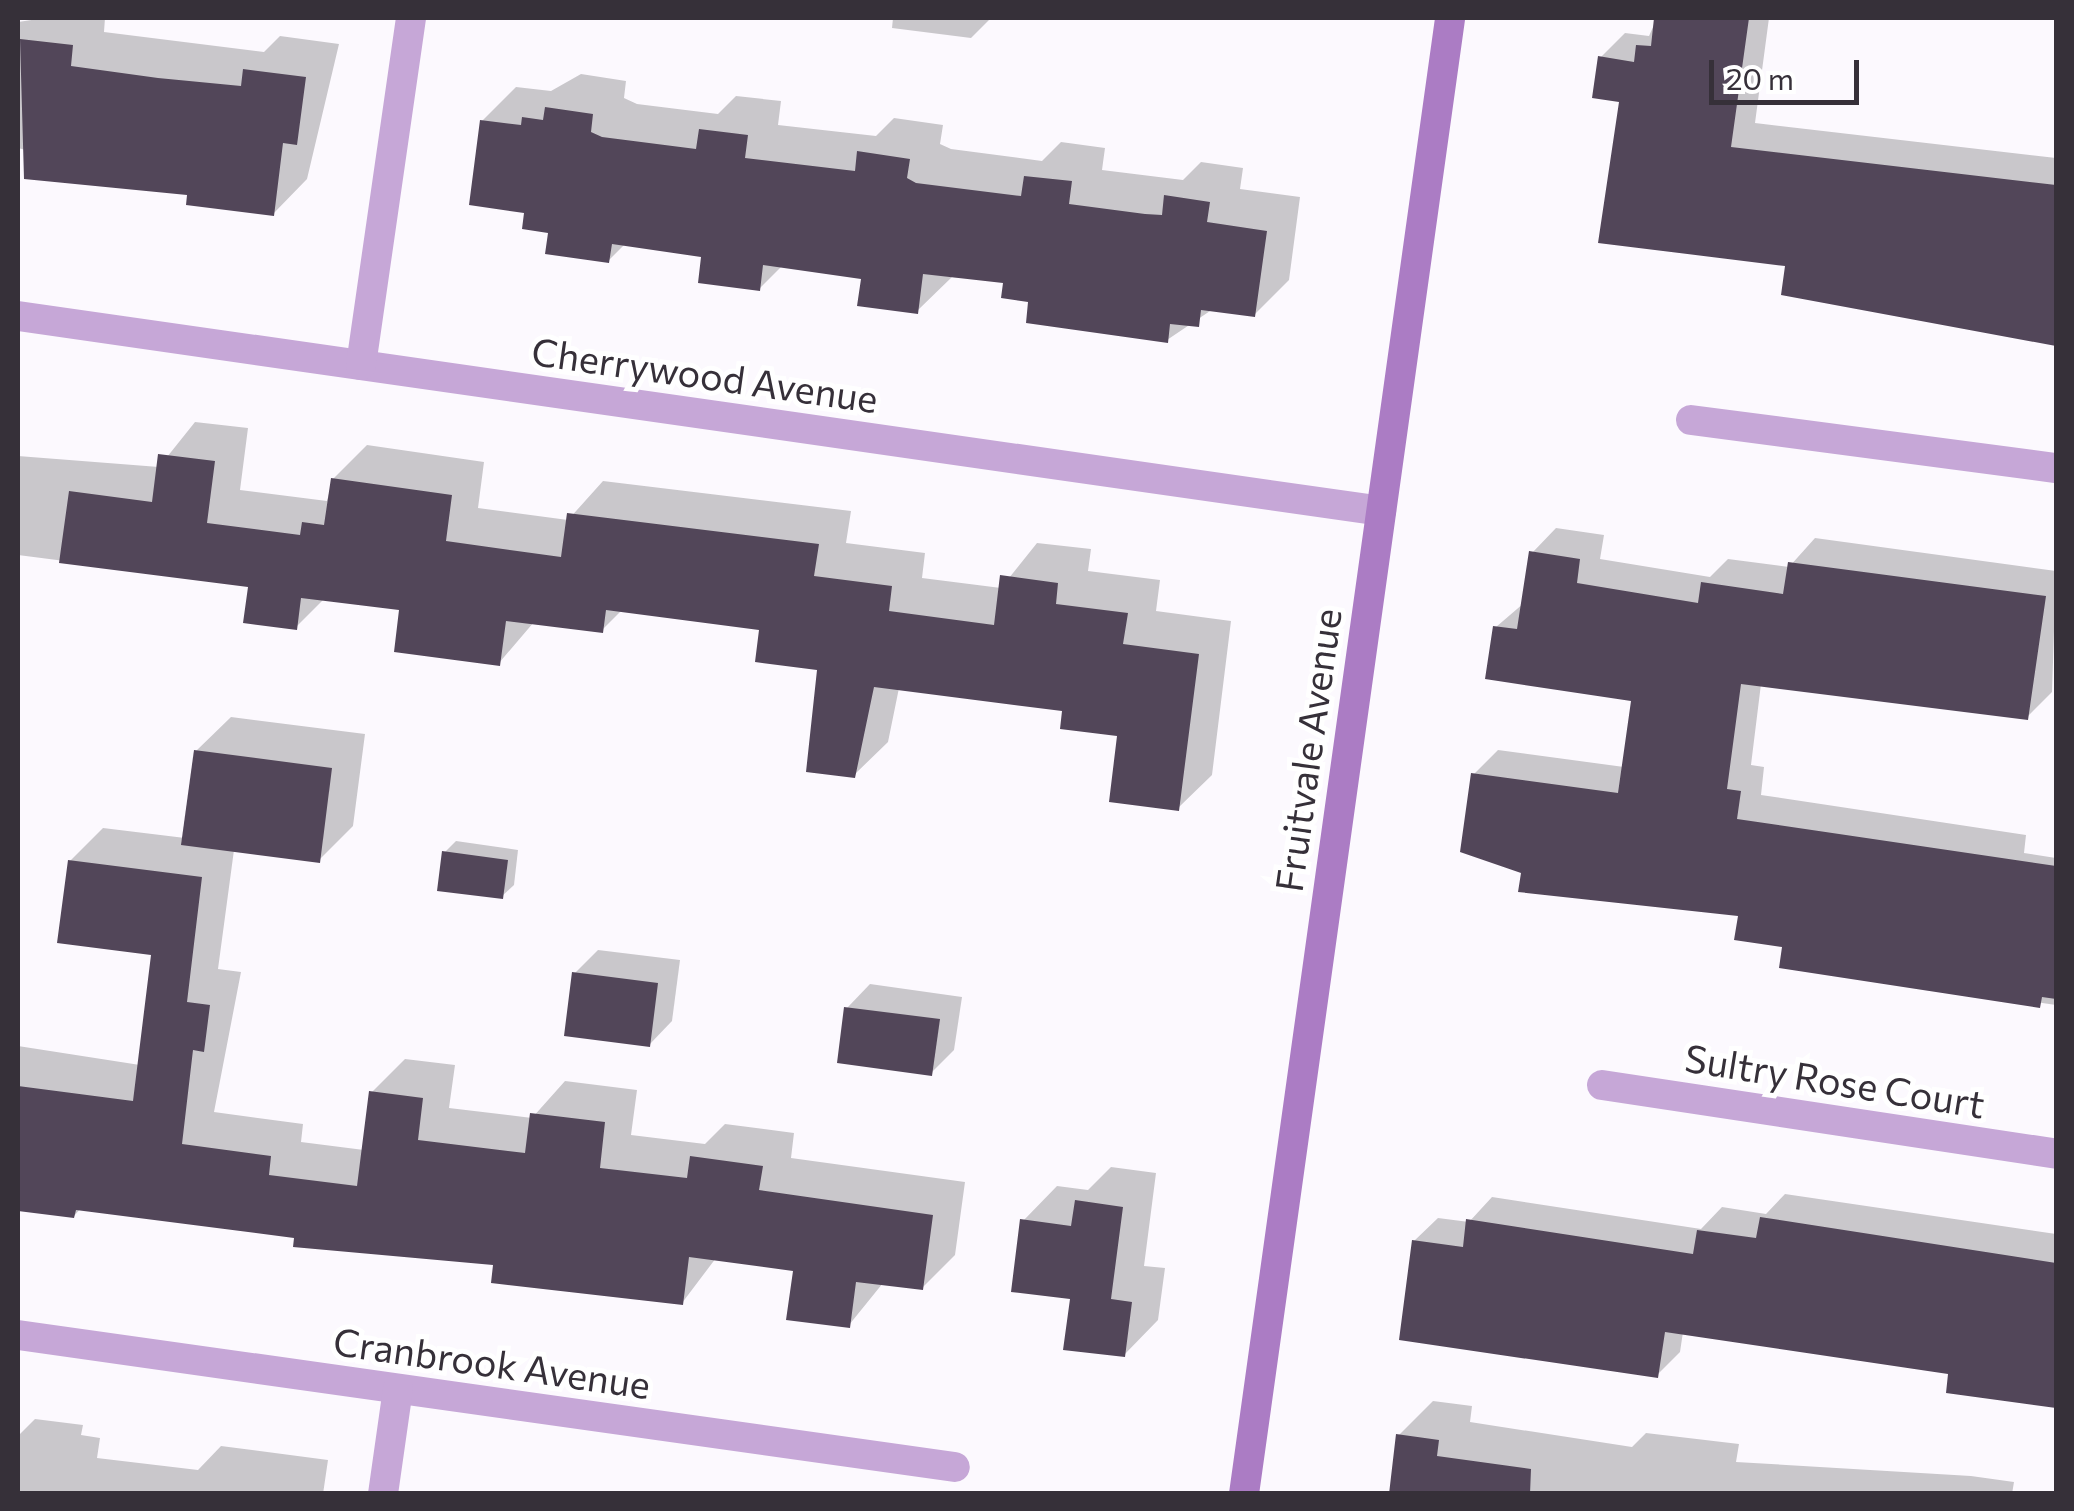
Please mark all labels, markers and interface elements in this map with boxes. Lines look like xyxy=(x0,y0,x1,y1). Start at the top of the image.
scale bar xyxy=(1714,40,1864,102)
text: 20 m xyxy=(1726,59,1794,96)
street label: Cherrywood Avenue xyxy=(529,327,881,421)
street label: Fruitvale Avenue xyxy=(1265,605,1349,895)
street label: Sultry Rose Court xyxy=(1682,1034,1988,1126)
street label: Cranbrook Avenue xyxy=(331,1317,653,1407)

